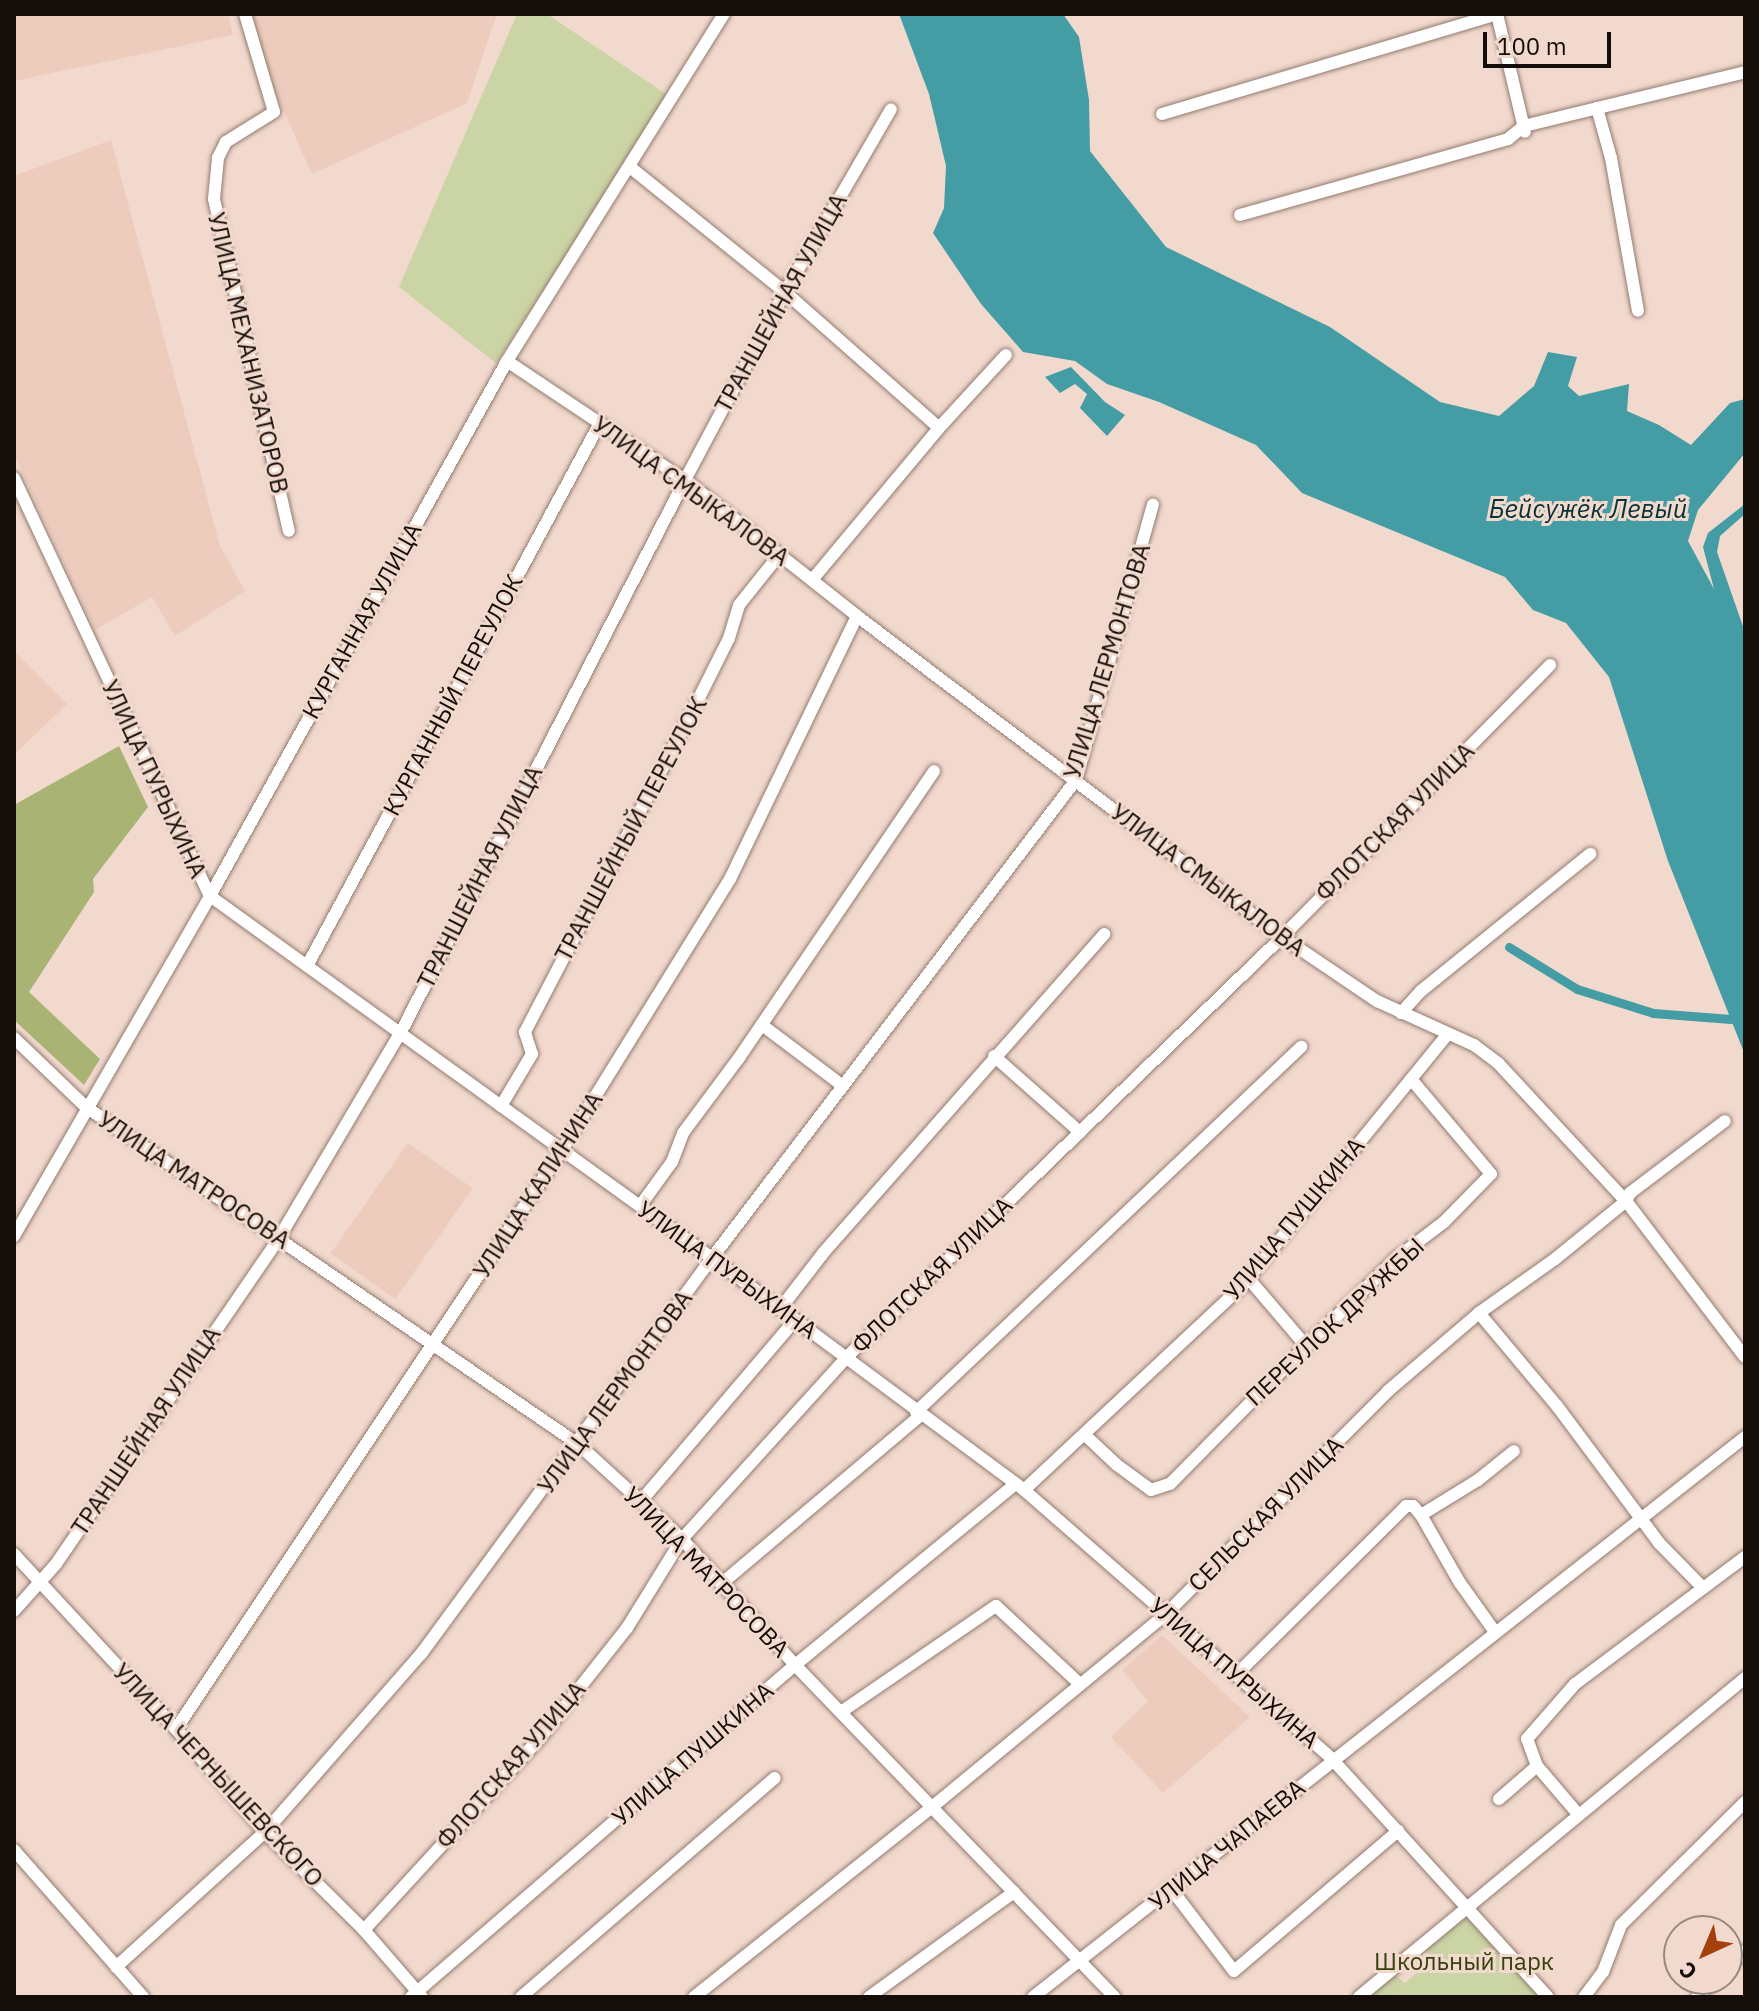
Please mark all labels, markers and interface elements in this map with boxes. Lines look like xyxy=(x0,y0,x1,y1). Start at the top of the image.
scale bar xyxy=(1487,16,1615,66)
text: 100 m xyxy=(1497,30,1567,62)
street label: ТРАНШЕЙНАЯ УЛИЦА xyxy=(709,188,853,418)
street label: УЛИЦА МЕХАНИЗАТОРОВ xyxy=(202,210,294,496)
street label: УЛИЦА СМЫКАЛОВА xyxy=(587,410,795,572)
water label: Бейсужёк Левый xyxy=(1489,493,1687,525)
street label: КУРГАННАЯ УЛИЦА xyxy=(296,518,428,724)
street label: УЛИЦА ЛЕРМОНТОВА xyxy=(1057,540,1157,782)
street label: КУРГАННЫЙ ПЕРЕУЛОК xyxy=(377,569,529,821)
street label: УЛИЦА ПУРЫХИНА xyxy=(95,675,213,883)
street label: ТРАНШЕЙНЫЙ ПЕРЕУЛОК xyxy=(549,692,713,966)
street label: ФЛОТСКАЯ УЛИЦА xyxy=(1310,737,1480,907)
street label: ТРАНШЕЙНАЯ УЛИЦА xyxy=(411,761,549,993)
street label: УЛИЦА СМЫКАЛОВА xyxy=(1105,797,1311,963)
street label: УЛИЦА КАЛИНИНА xyxy=(467,1087,609,1283)
street label: УЛИЦА МАТРОСОВА xyxy=(92,1105,296,1255)
street label: УЛИЦА ПУШКИНА xyxy=(1217,1132,1371,1306)
street label: ФЛОТСКАЯ УЛИЦА xyxy=(846,1191,1018,1359)
street label: УЛИЦА ПУРЫХИНА xyxy=(631,1195,823,1345)
street label: ПЕРЕУЛОК ДРУЖБЫ xyxy=(1240,1232,1430,1412)
street label: УЛИЦА ЛЕРМОНТОВА xyxy=(531,1285,699,1499)
street label: ТРАНШЕЙНАЯ УЛИЦА xyxy=(65,1321,227,1541)
street label: СЕЛЬСКАЯ УЛИЦА xyxy=(1183,1431,1349,1597)
street label: УЛИЦА МАТРОСОВА xyxy=(617,1481,795,1663)
street label: УЛИЦА ПУРЫХИНА xyxy=(1143,1591,1325,1755)
street label: УЛИЦА ЧЕРНЫШЕВСКОГО xyxy=(107,1657,329,1893)
street label: ФЛОТСКАЯ УЛИЦА xyxy=(430,1675,592,1855)
street label: УЛИЦА ПУШКИНА xyxy=(607,1676,779,1832)
street label: УЛИЦА ЧАПАЕВА xyxy=(1143,1773,1311,1917)
north arrow xyxy=(1663,1915,1743,1995)
park label: Школьный парк xyxy=(1374,1948,1554,1976)
text: С xyxy=(1672,1956,1703,1987)

